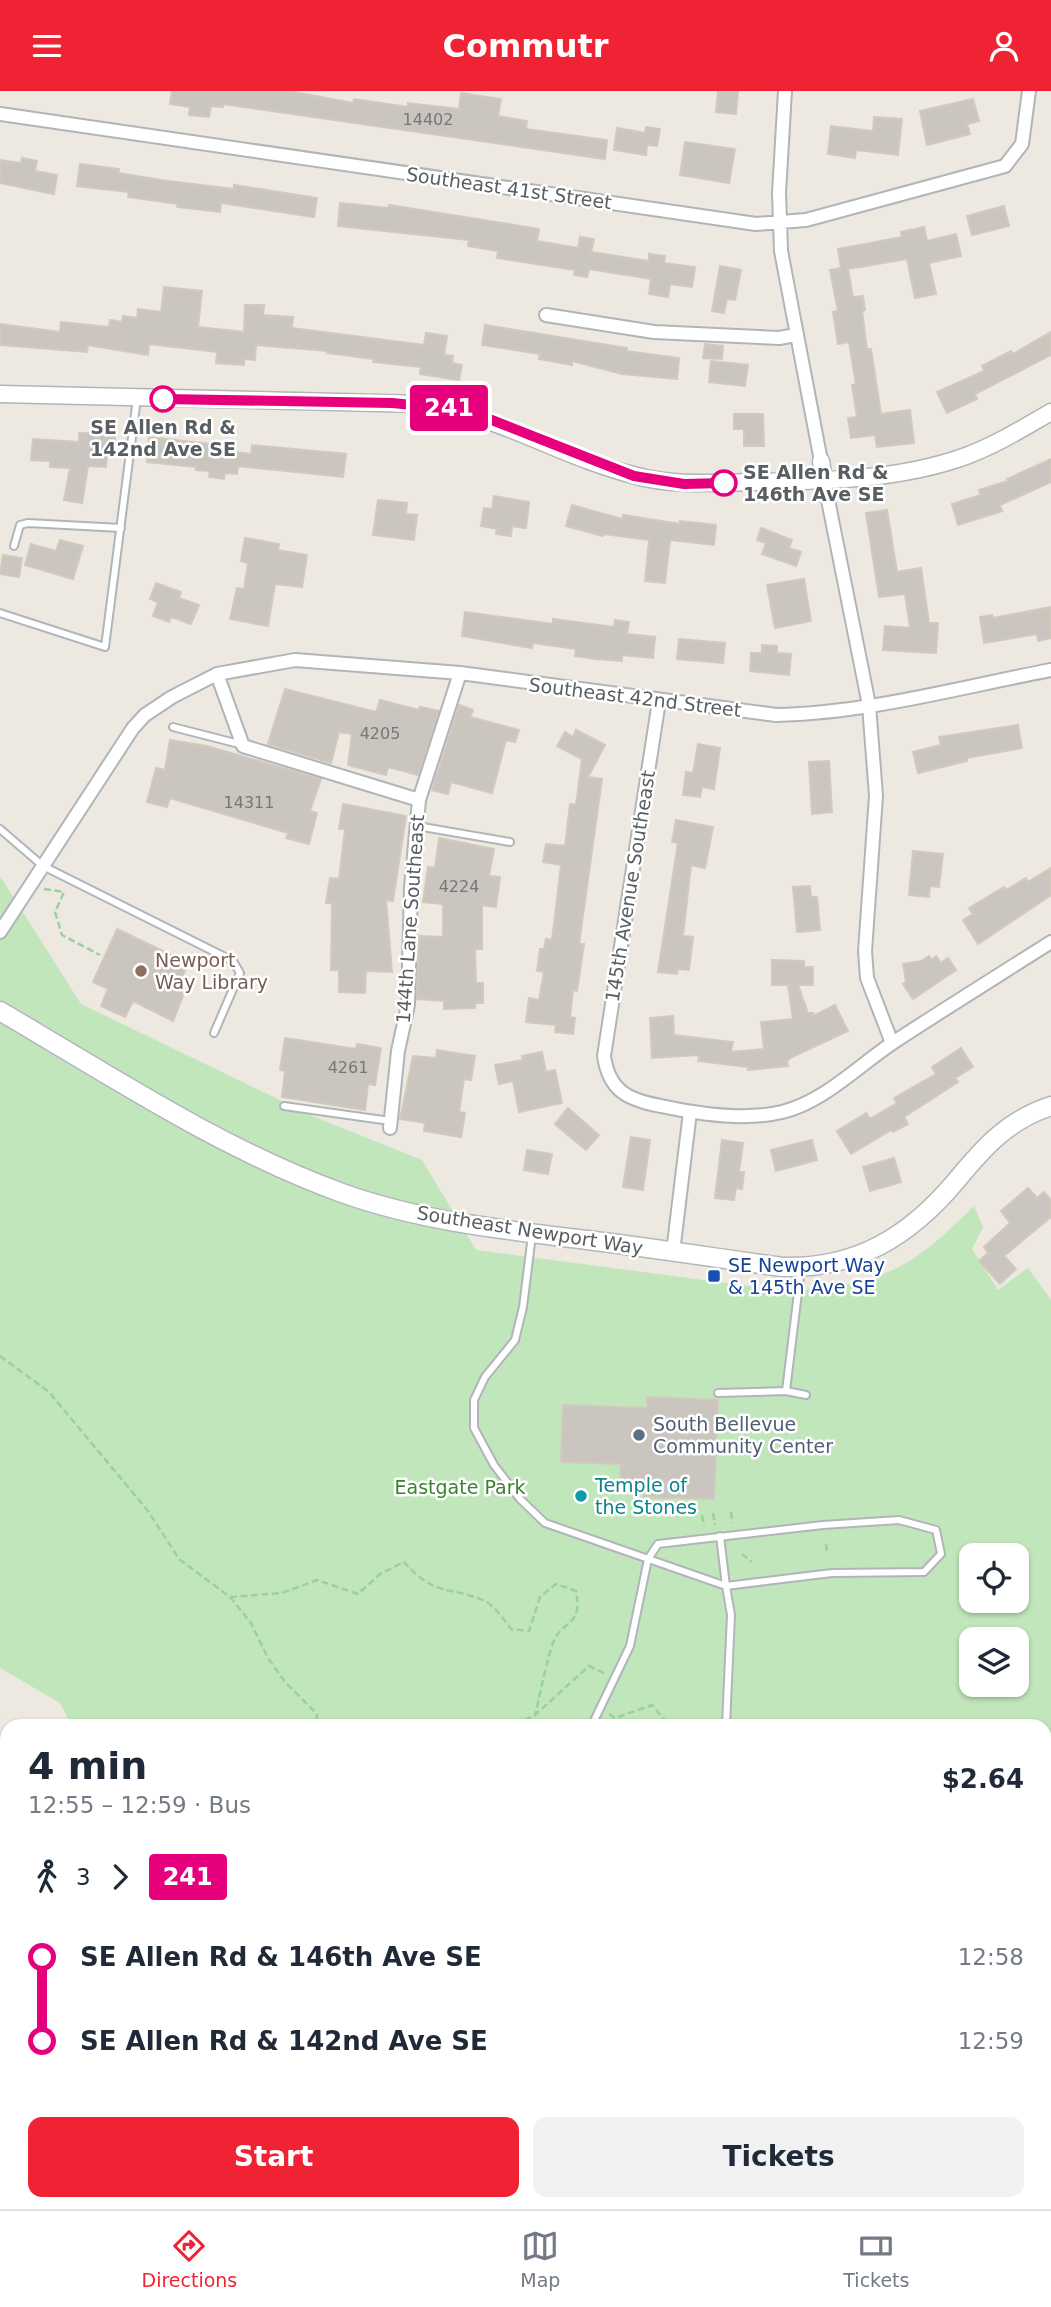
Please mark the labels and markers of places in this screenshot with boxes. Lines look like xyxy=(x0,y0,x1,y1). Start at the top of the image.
marker: SE Allen Rd & 142nd Ave SE xyxy=(150,386,176,412)
place label: SE Allen Rd & 142nd Ave SE xyxy=(90,416,236,460)
place label: SE Allen Rd & 146th Ave SE xyxy=(743,461,888,505)
marker: SE Allen Rd & 146th Ave SE xyxy=(711,470,737,496)
place label: Newport Way Library xyxy=(155,949,268,993)
marker: Newport Way Library xyxy=(133,963,149,979)
place label: SE Newport Way & 145th Ave SE xyxy=(728,1254,885,1298)
marker: SE Newport Way & 145th Ave SE xyxy=(706,1268,722,1284)
place label: South Bellevue Community Center xyxy=(653,1413,833,1457)
marker: South Bellevue Community Center xyxy=(631,1427,647,1443)
place label: Temple of the Stones xyxy=(594,1474,697,1518)
marker: Temple of the Stones xyxy=(573,1488,589,1504)

